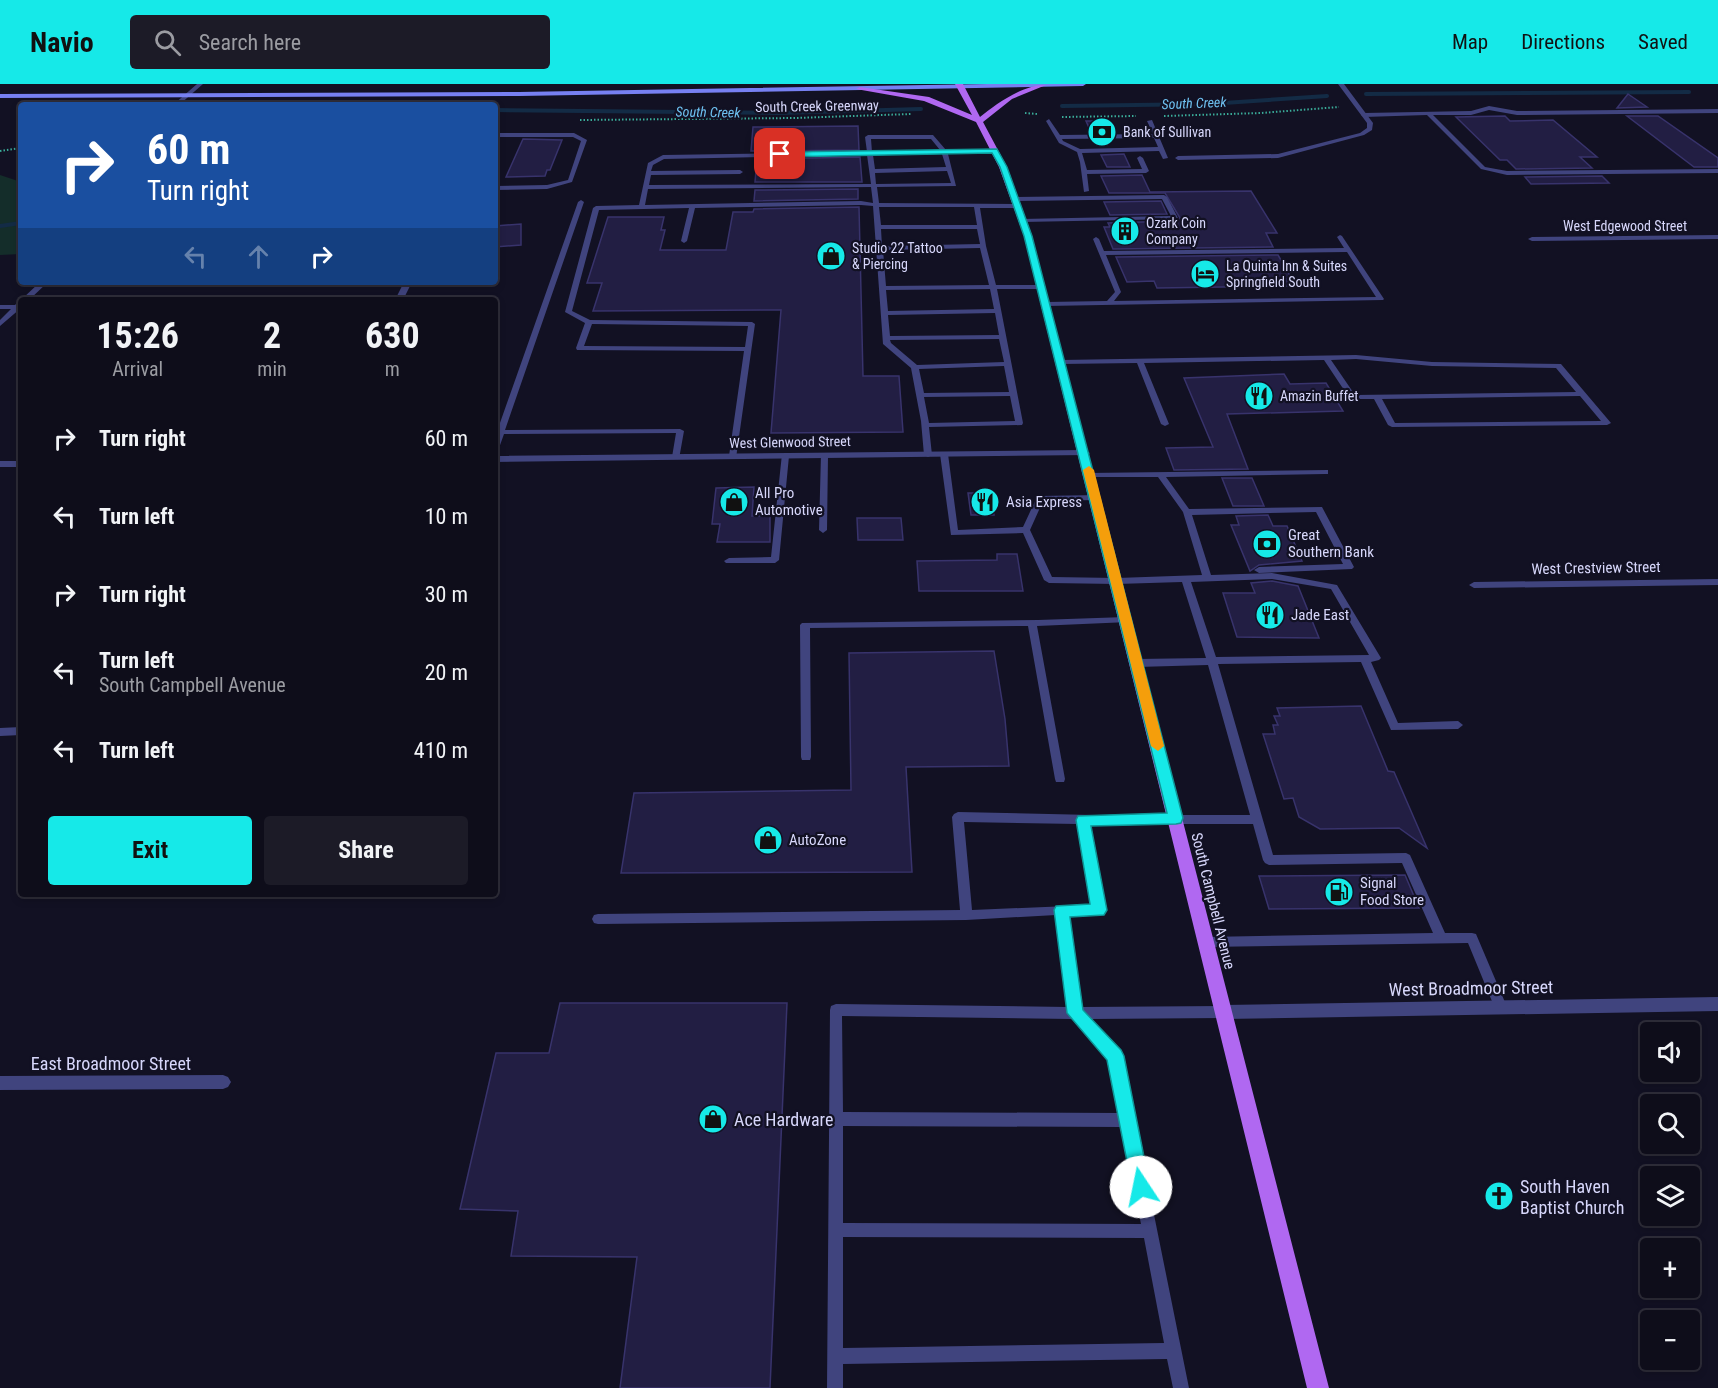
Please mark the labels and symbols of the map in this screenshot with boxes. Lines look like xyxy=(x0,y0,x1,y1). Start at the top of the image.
water label: South Creek xyxy=(1161,94,1228,112)
street label: South Creek Greenway xyxy=(755,97,879,115)
water label: South Creek xyxy=(675,103,741,121)
bank icon: Bank of Sullivan xyxy=(1086,116,1118,148)
place label: Bank of Sullivan xyxy=(1123,124,1211,140)
pin xyxy=(754,128,805,179)
building icon: Ozark Coin Company xyxy=(1109,215,1141,247)
place label: Ozark Coin Company xyxy=(1146,215,1206,247)
street label: West Edgewood Street xyxy=(1563,218,1687,234)
shop icon: Studio 22 Tattoo & Piercing xyxy=(815,240,847,272)
place label: Studio 22 Tattoo & Piercing xyxy=(852,240,943,272)
hotel icon: La Quinta Inn & Suites Springfield South xyxy=(1189,258,1221,290)
place label: La Quinta Inn & Suites Springfield South xyxy=(1226,258,1347,290)
restaurant icon: Amazin Buffet xyxy=(1243,380,1275,412)
place label: Amazin Buffet xyxy=(1280,388,1358,404)
street label: West Glenwood Street xyxy=(729,433,851,451)
place label: All Pro Automotive xyxy=(755,484,823,519)
shop icon: All Pro Automotive xyxy=(718,486,750,518)
restaurant icon: Asia Express xyxy=(969,486,1001,518)
place label: Asia Express xyxy=(1006,493,1082,511)
place label: Great Southern Bank xyxy=(1288,526,1374,561)
bank icon: Great Southern Bank xyxy=(1251,528,1283,560)
street label: West Crestview Street xyxy=(1531,558,1661,578)
restaurant icon: Jade East xyxy=(1254,599,1286,631)
place label: Jade East xyxy=(1291,606,1349,624)
shop icon: AutoZone xyxy=(752,824,784,856)
place label: AutoZone xyxy=(789,831,846,849)
street label: South Campbell Avenue xyxy=(1187,831,1239,971)
place label: Signal Food Store xyxy=(1360,874,1424,909)
fuel station icon: Signal Food Store xyxy=(1323,876,1355,908)
street label: West Broadmoor Street xyxy=(1388,976,1554,1000)
street label: East Broadmoor Street xyxy=(31,1053,191,1074)
shop icon: Ace Hardware xyxy=(697,1103,729,1135)
place label: Ace Hardware xyxy=(734,1109,833,1130)
position arrow xyxy=(1109,1155,1173,1219)
place label: South Haven Baptist Church xyxy=(1520,1176,1624,1218)
church icon: South Haven Baptist Church xyxy=(1483,1180,1515,1212)

